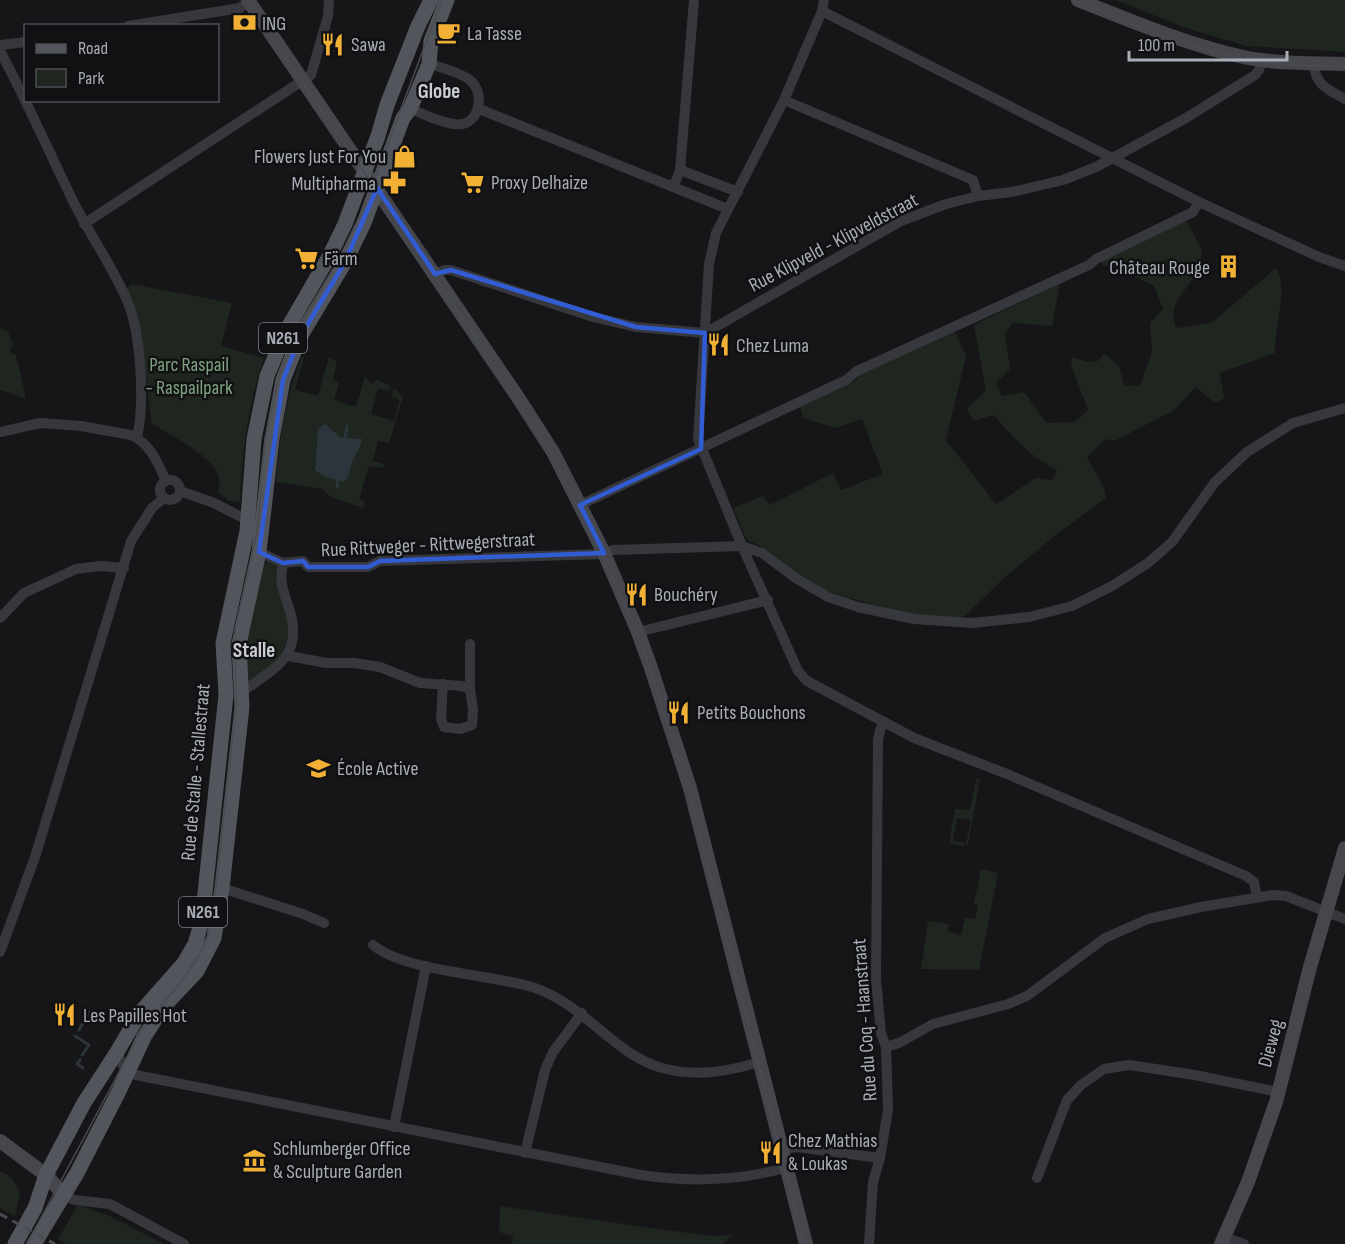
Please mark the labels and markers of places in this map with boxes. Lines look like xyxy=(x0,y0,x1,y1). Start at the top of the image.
bank icon: ING xyxy=(231,10,257,36)
place label: ING xyxy=(262,12,286,36)
cafe icon: La Tasse xyxy=(436,20,462,46)
place label: La Tasse xyxy=(467,22,522,46)
restaurant icon: Sawa xyxy=(320,31,346,57)
place label: Sawa xyxy=(351,33,386,57)
shop icon: Flowers Just For You xyxy=(391,143,417,169)
place label: Flowers Just For You xyxy=(254,145,386,169)
supermarket icon: Proxy Delhaize xyxy=(460,169,486,195)
pharmacy icon: Multipharma xyxy=(381,170,407,196)
place label: Proxy Delhaize xyxy=(491,171,588,195)
place label: Multipharma xyxy=(291,172,376,196)
supermarket icon: Färm xyxy=(293,245,319,271)
place label: Färm xyxy=(324,247,358,271)
building icon: Château Rouge xyxy=(1215,254,1241,280)
place label: Château Rouge xyxy=(1109,256,1210,280)
restaurant icon: Chez Luma xyxy=(705,332,731,358)
place label: Chez Luma xyxy=(736,334,809,358)
restaurant icon: Bouchéry xyxy=(623,581,649,607)
place label: Bouchéry xyxy=(654,583,718,607)
restaurant icon: Petits Bouchons xyxy=(666,699,692,725)
place label: Petits Bouchons xyxy=(697,701,806,725)
school or university icon: École Active xyxy=(306,755,332,781)
place label: École Active xyxy=(337,757,418,781)
restaurant icon: Les Papilles Hot xyxy=(52,1002,78,1028)
place label: Les Papilles Hot xyxy=(83,1004,187,1028)
place label: Chez Mathias & Loukas xyxy=(788,1129,878,1176)
place label: Schlumberger Office & Sculpture Garden xyxy=(273,1137,410,1184)
restaurant icon: Chez Mathias & Loukas xyxy=(757,1139,783,1165)
museum icon: Schlumberger Office & Sculpture Garden xyxy=(242,1147,268,1173)

